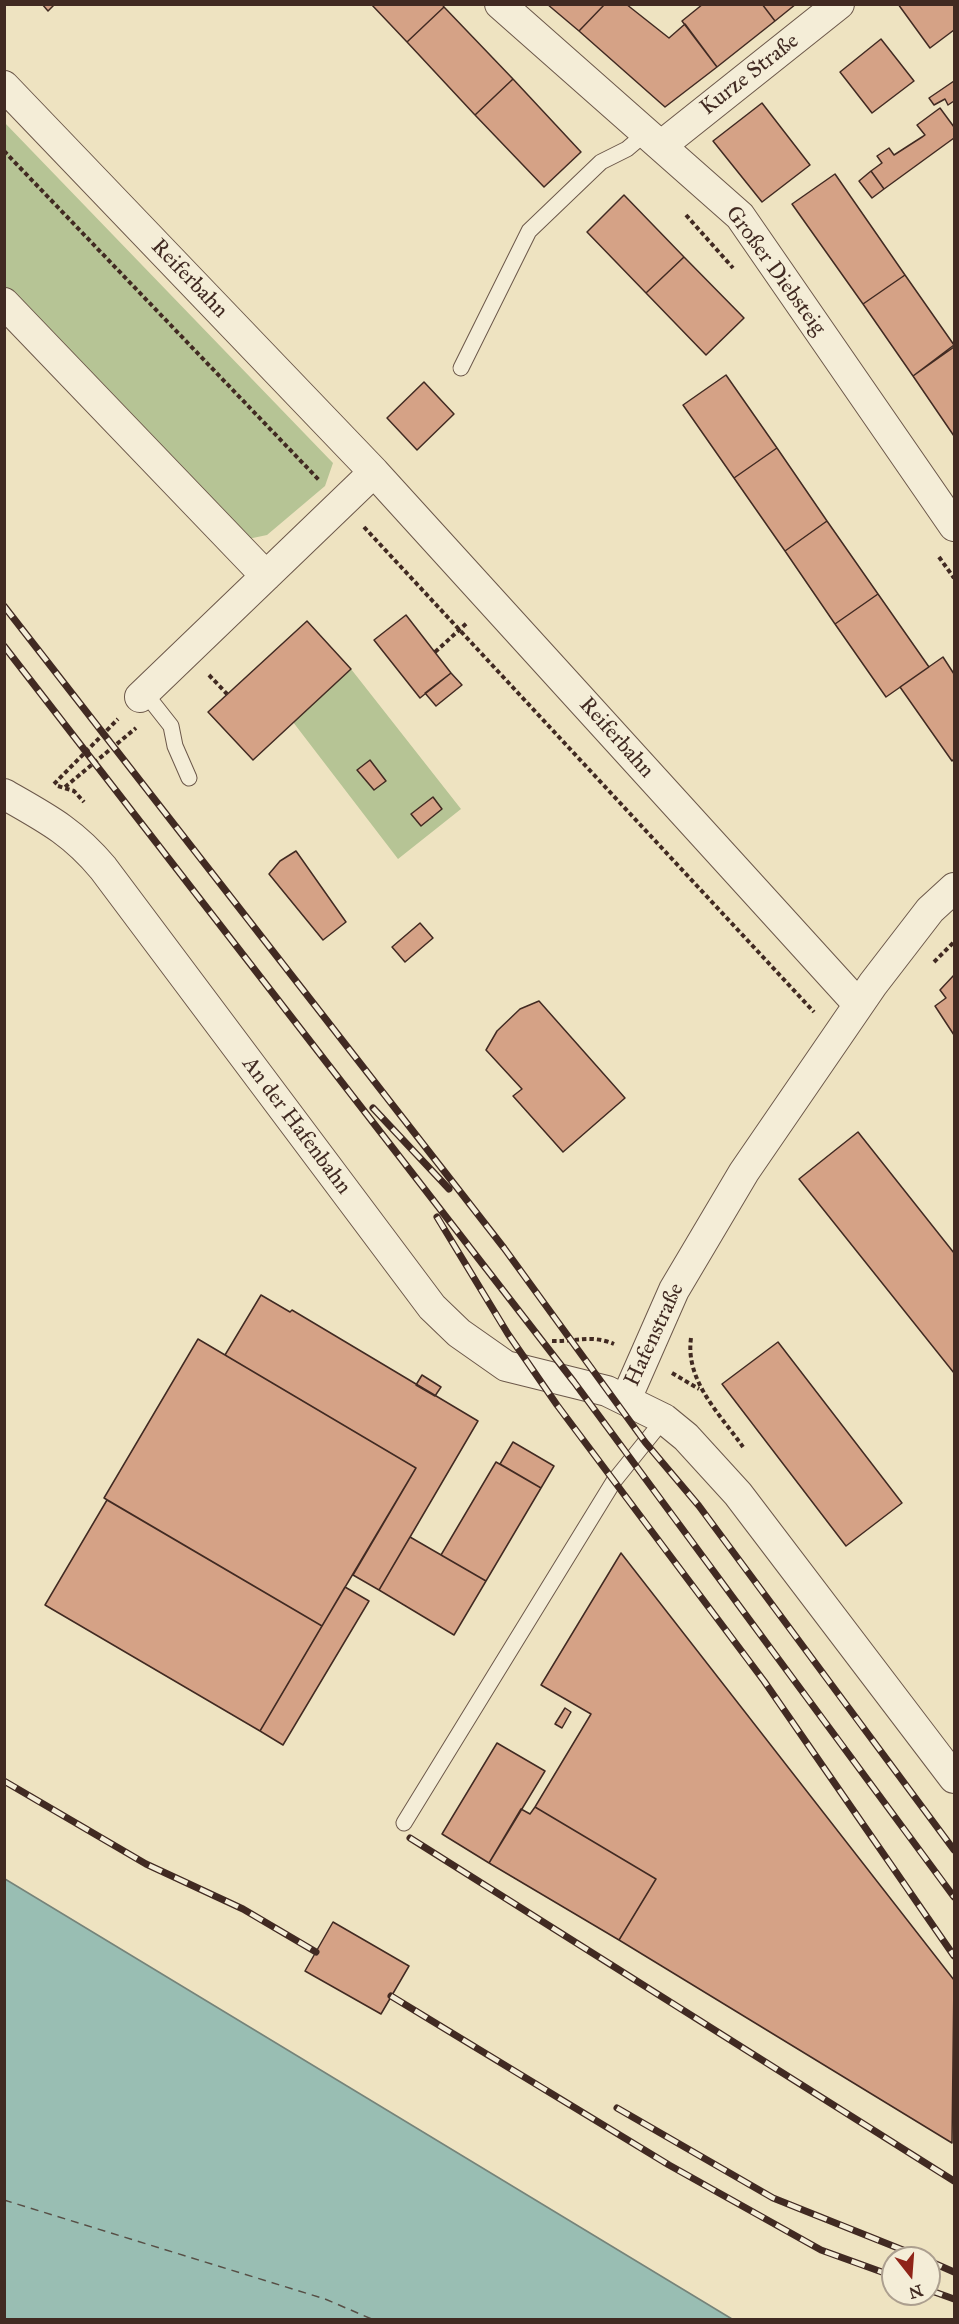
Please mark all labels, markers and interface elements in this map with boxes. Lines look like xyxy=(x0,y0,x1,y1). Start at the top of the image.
street label: Kurze Straße xyxy=(695,28,805,122)
street label: Großer Diebsteig xyxy=(719,201,831,341)
street label: Reiferbahn xyxy=(145,234,233,324)
street label: Reiferbahn xyxy=(573,692,659,784)
street label: An der Hafenbahn xyxy=(236,1052,356,1200)
street label: Hafenstraße xyxy=(620,1279,690,1391)
north arrow xyxy=(881,2246,941,2306)
text: N xyxy=(907,2281,925,2303)

